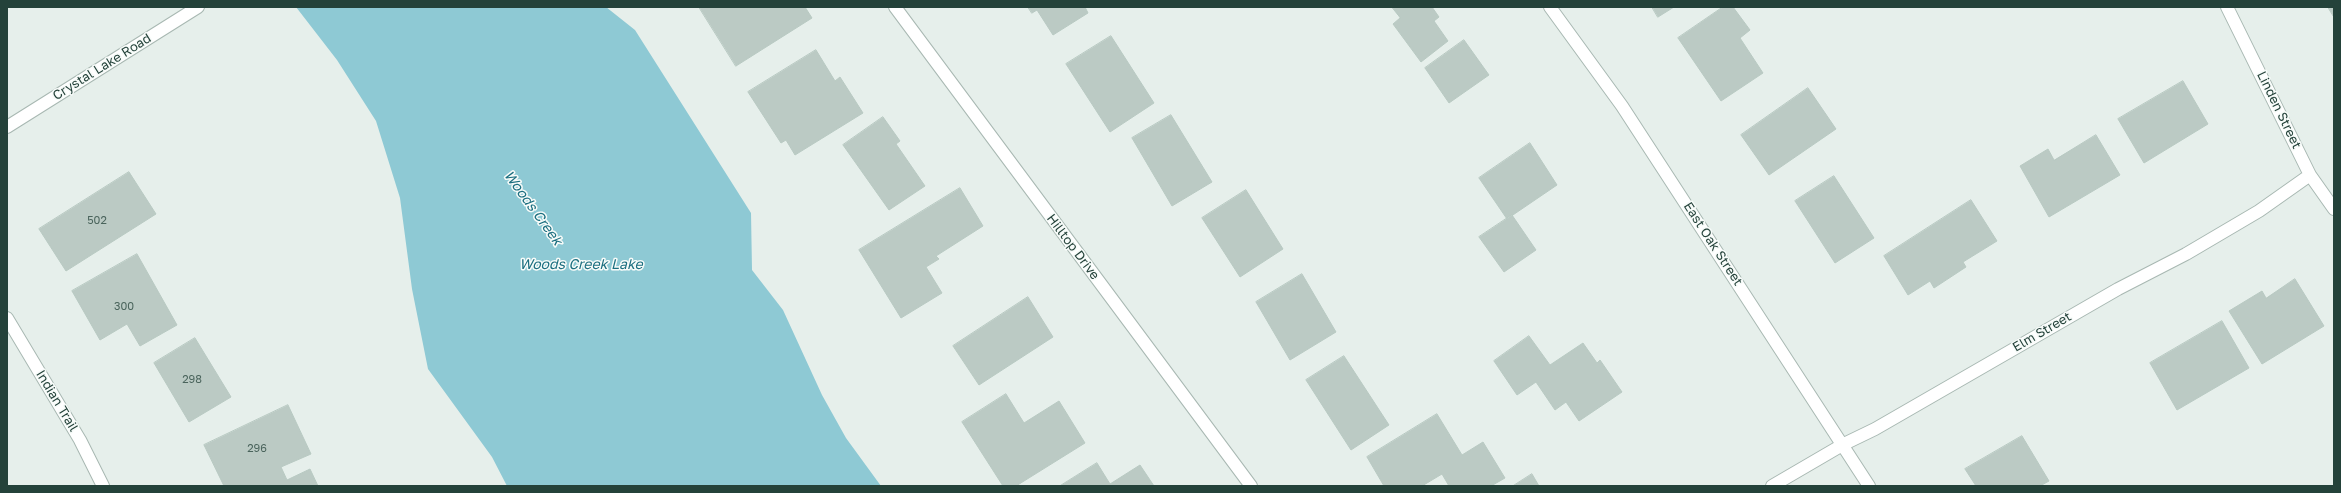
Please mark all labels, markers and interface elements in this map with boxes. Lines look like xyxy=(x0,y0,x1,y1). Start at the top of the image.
street label: Crystal Lake Road xyxy=(50,30,154,104)
street label: Linden Street xyxy=(2254,69,2304,151)
water label: Woods Creek xyxy=(500,167,566,249)
street label: East Oak Street xyxy=(1680,199,1746,289)
street label: Hilltop Drive xyxy=(1043,211,1103,283)
house number: 502 xyxy=(87,214,107,228)
water label: Woods Creek Lake xyxy=(519,257,643,273)
house number: 300 xyxy=(114,300,134,314)
street label: Elm Street xyxy=(2010,309,2074,355)
street label: Indian Trail xyxy=(33,367,81,435)
house number: 298 xyxy=(182,373,202,387)
house number: 296 xyxy=(247,442,267,456)

